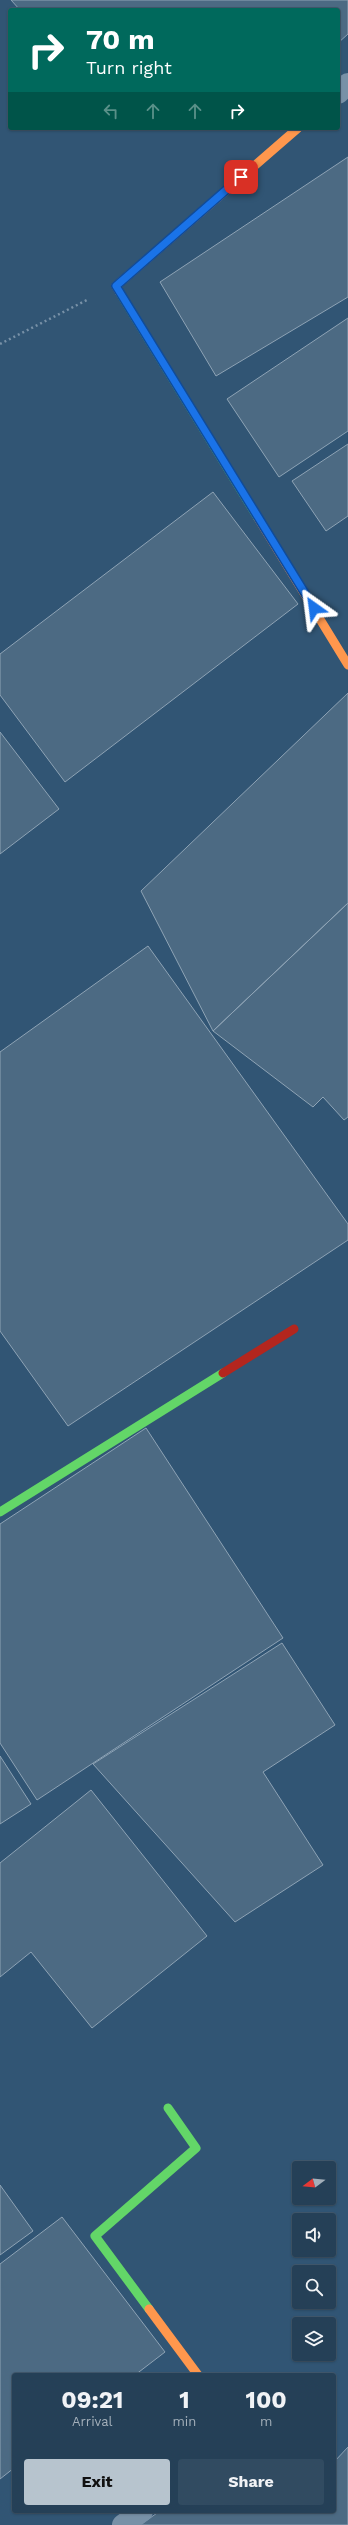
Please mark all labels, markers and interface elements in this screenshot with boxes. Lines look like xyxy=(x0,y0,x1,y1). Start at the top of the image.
text: 70 m xyxy=(86,23,155,56)
icon: right xyxy=(20,24,72,76)
text: Turn right xyxy=(86,57,172,78)
icon: left xyxy=(100,100,122,122)
icon: ahead xyxy=(142,100,164,122)
icon: ahead xyxy=(184,100,206,122)
icon: right xyxy=(226,100,248,122)
pin xyxy=(224,160,258,194)
icon: arrive xyxy=(230,166,252,188)
position arrow xyxy=(293,587,335,629)
north arrow xyxy=(292,2161,336,2205)
map controls xyxy=(292,2161,336,2361)
button: sound xyxy=(292,2213,336,2257)
button: search xyxy=(292,2265,336,2309)
button: layers xyxy=(292,2317,336,2361)
text: 09:21 xyxy=(61,2386,123,2414)
text: 1 xyxy=(179,2386,190,2414)
text: 100 xyxy=(246,2386,287,2414)
text: Arrival xyxy=(72,2414,113,2429)
text: min xyxy=(172,2414,196,2429)
text: m xyxy=(260,2414,272,2429)
button: Exit xyxy=(24,2459,170,2505)
button: Share xyxy=(178,2459,324,2505)

